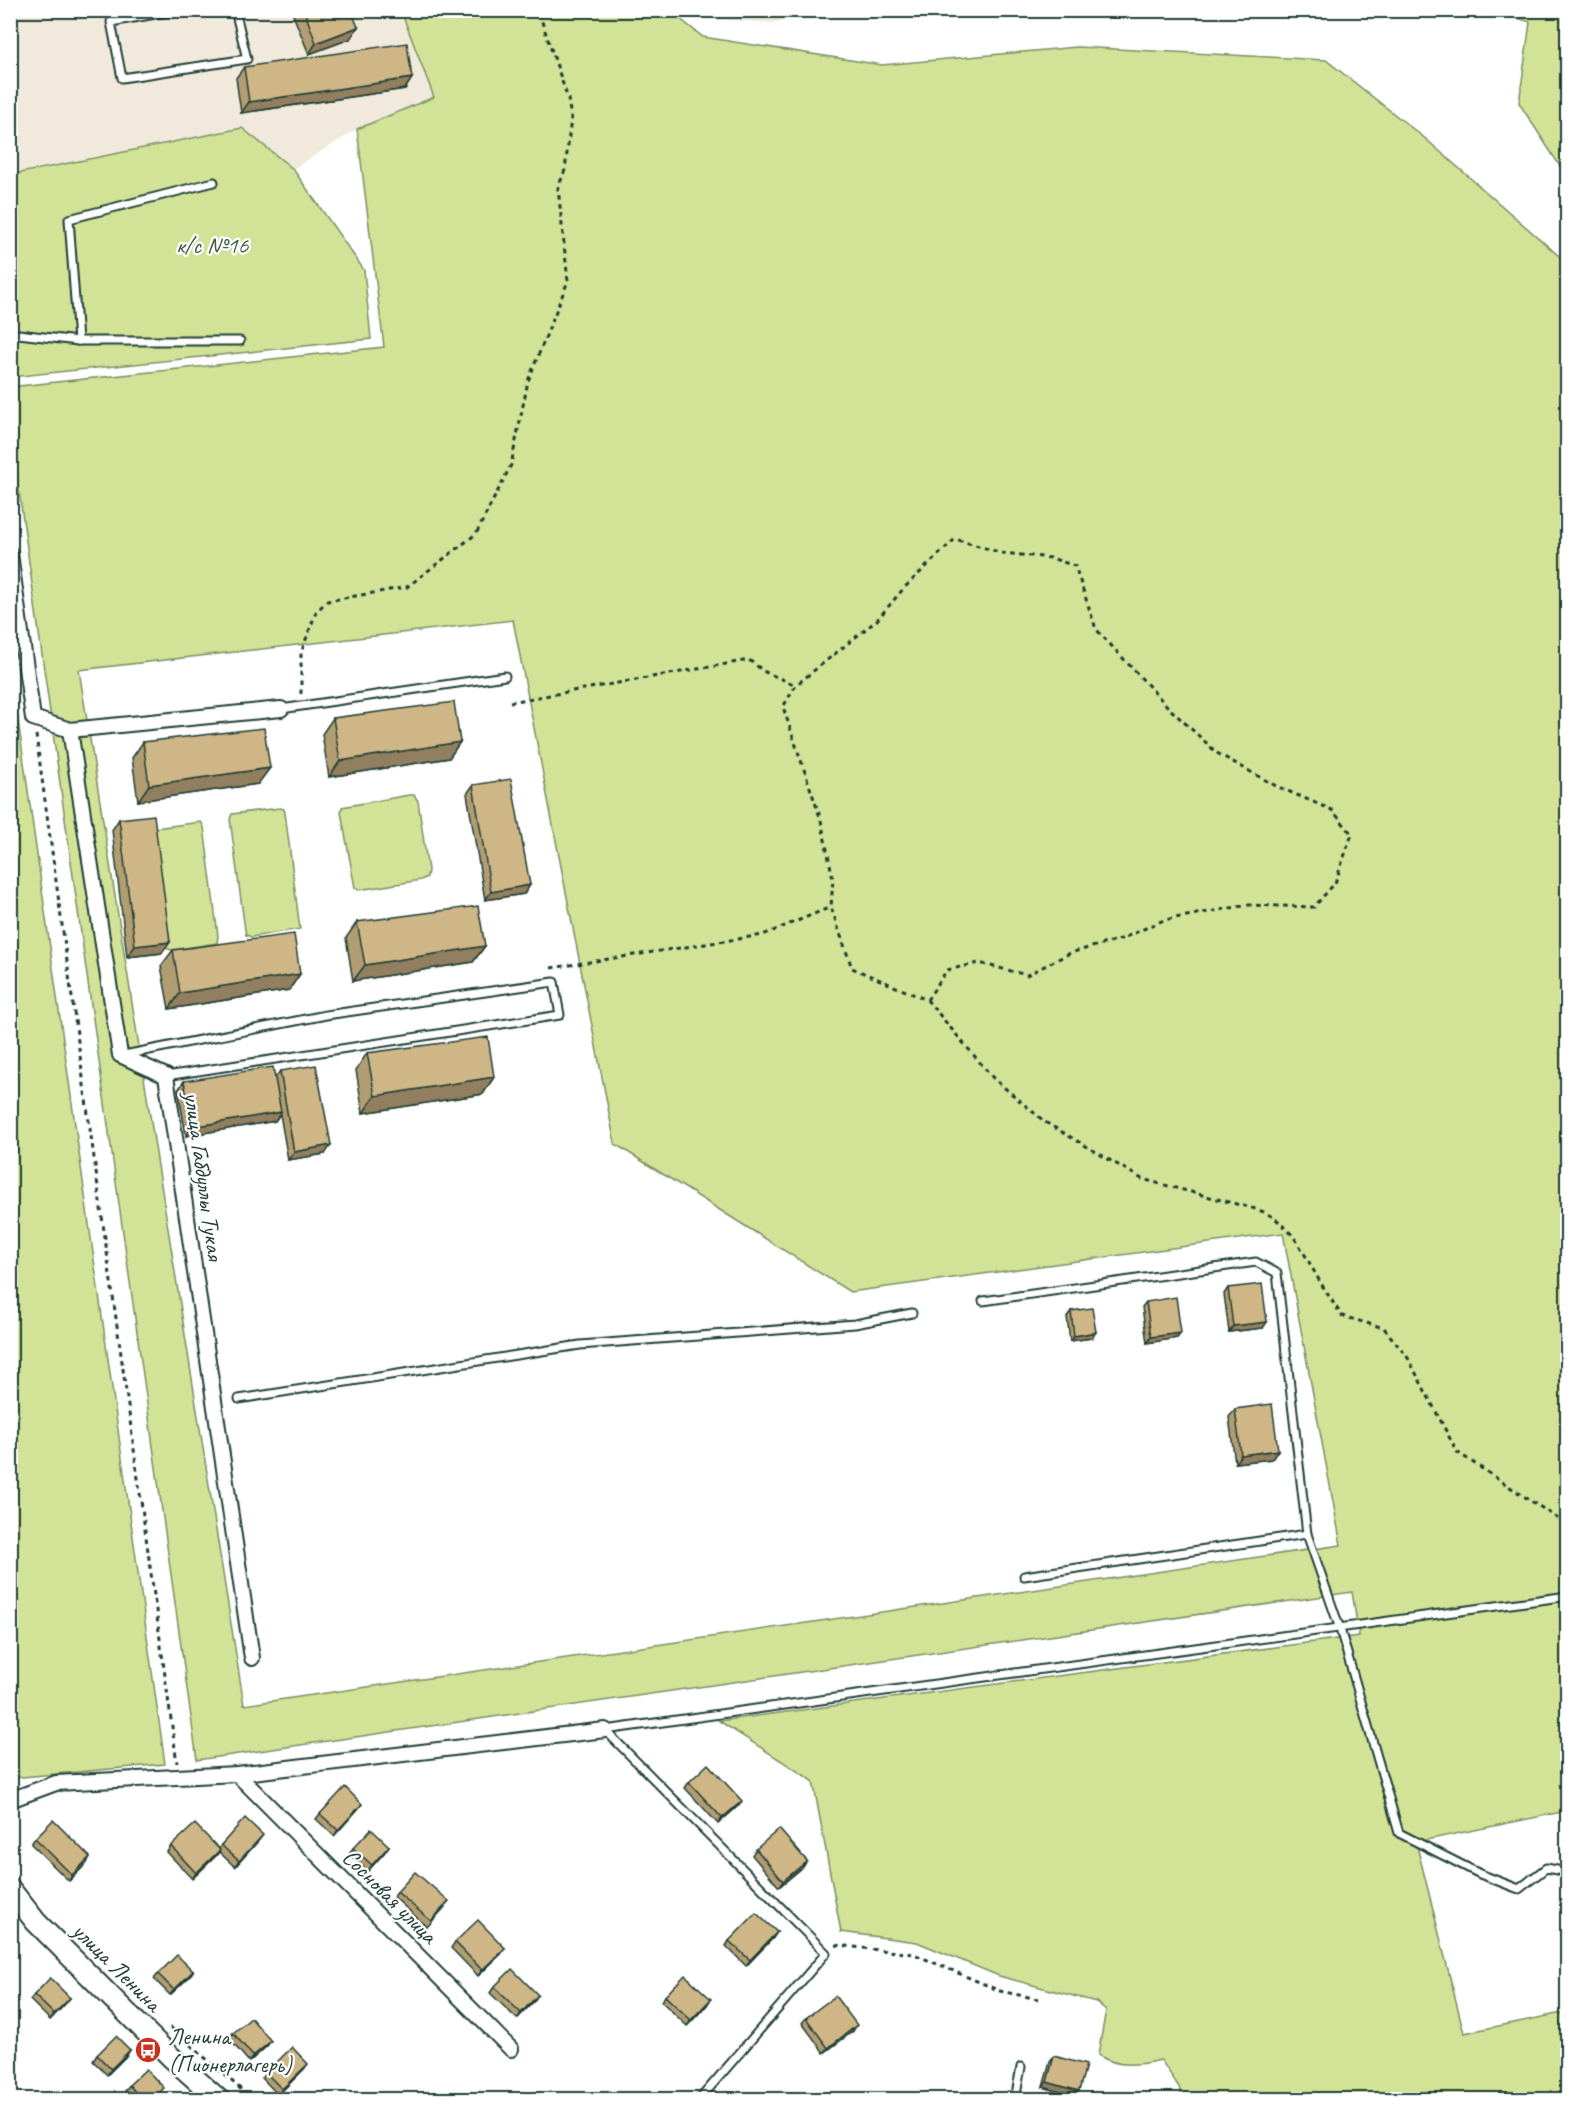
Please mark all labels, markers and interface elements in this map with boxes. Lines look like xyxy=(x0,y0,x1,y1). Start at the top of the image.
park label: к/с №16 xyxy=(176,230,249,260)
street label: улица Габдуллы Тукая xyxy=(177,1088,231,1264)
street label: Сосновая улица xyxy=(336,1842,445,1951)
street label: улица Ленина xyxy=(65,1915,169,2019)
place label: Ленина (Пионерлагерь) xyxy=(168,2021,293,2079)
bus stop icon: Ленина (Пионерлагерь) xyxy=(133,2035,163,2065)

